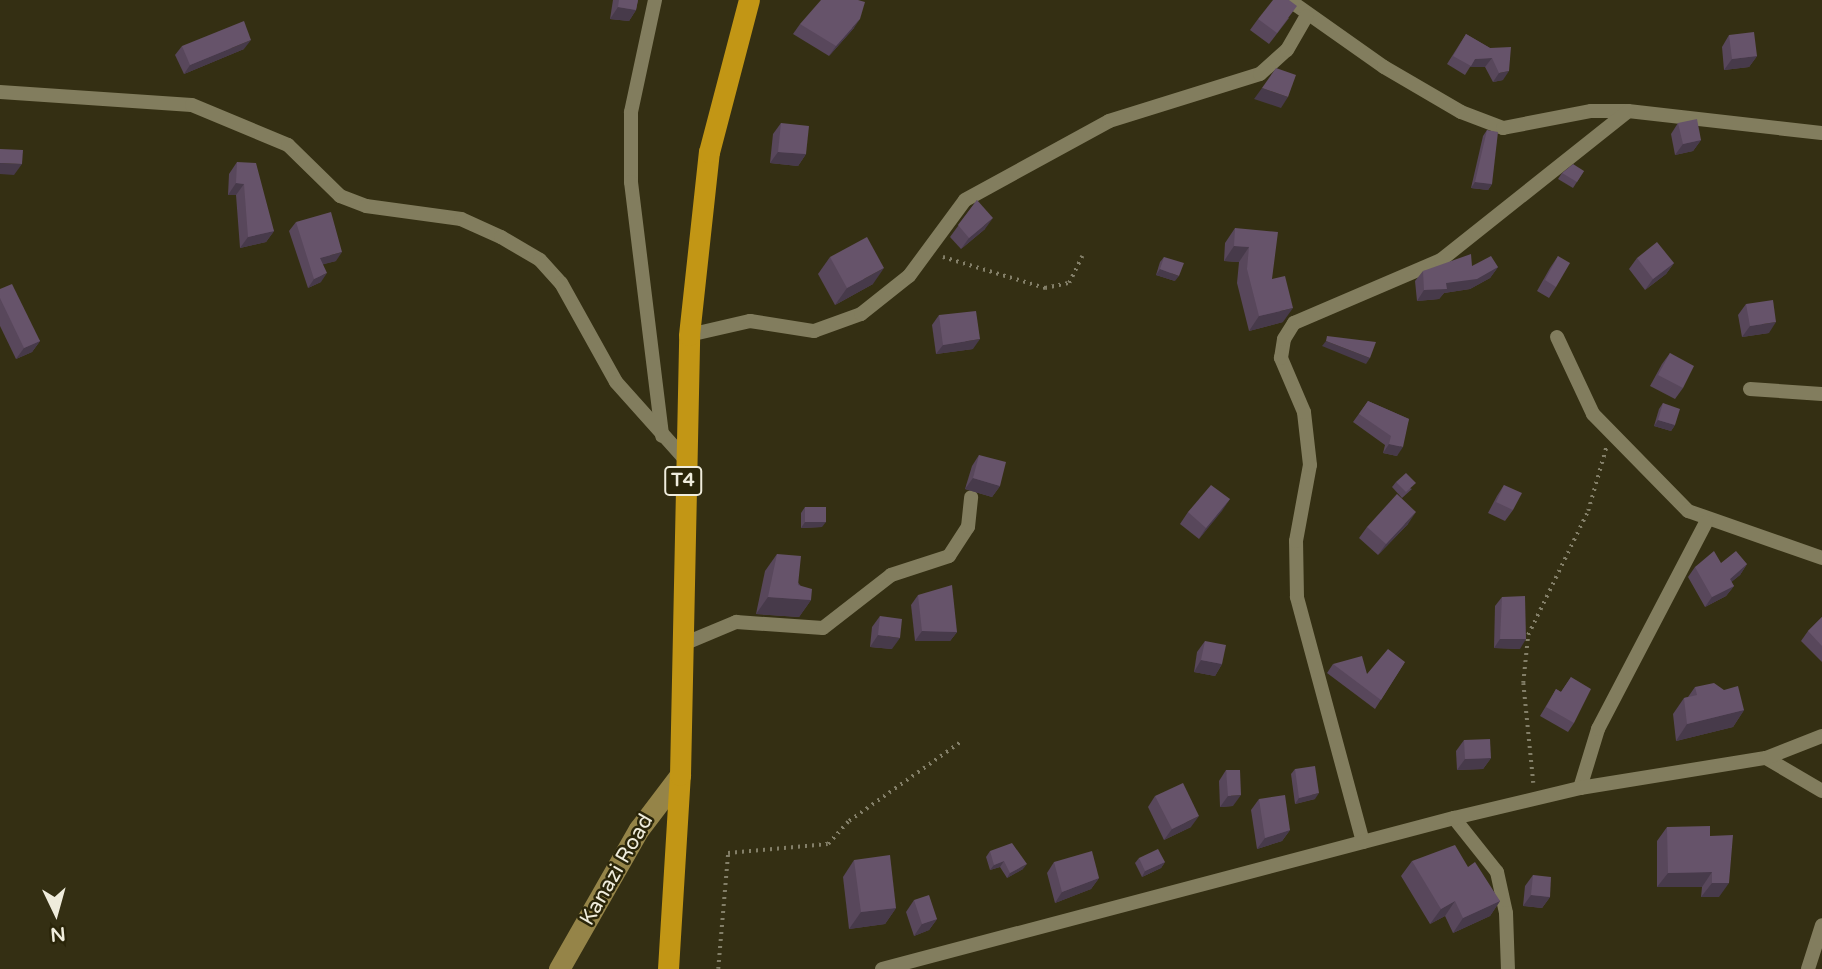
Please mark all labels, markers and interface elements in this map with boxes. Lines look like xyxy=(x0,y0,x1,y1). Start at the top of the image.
road number: T4 xyxy=(664,466,702,496)
street label: Kanazi Road xyxy=(575,810,659,930)
north arrow xyxy=(21,878,91,948)
text: N xyxy=(49,922,66,946)

